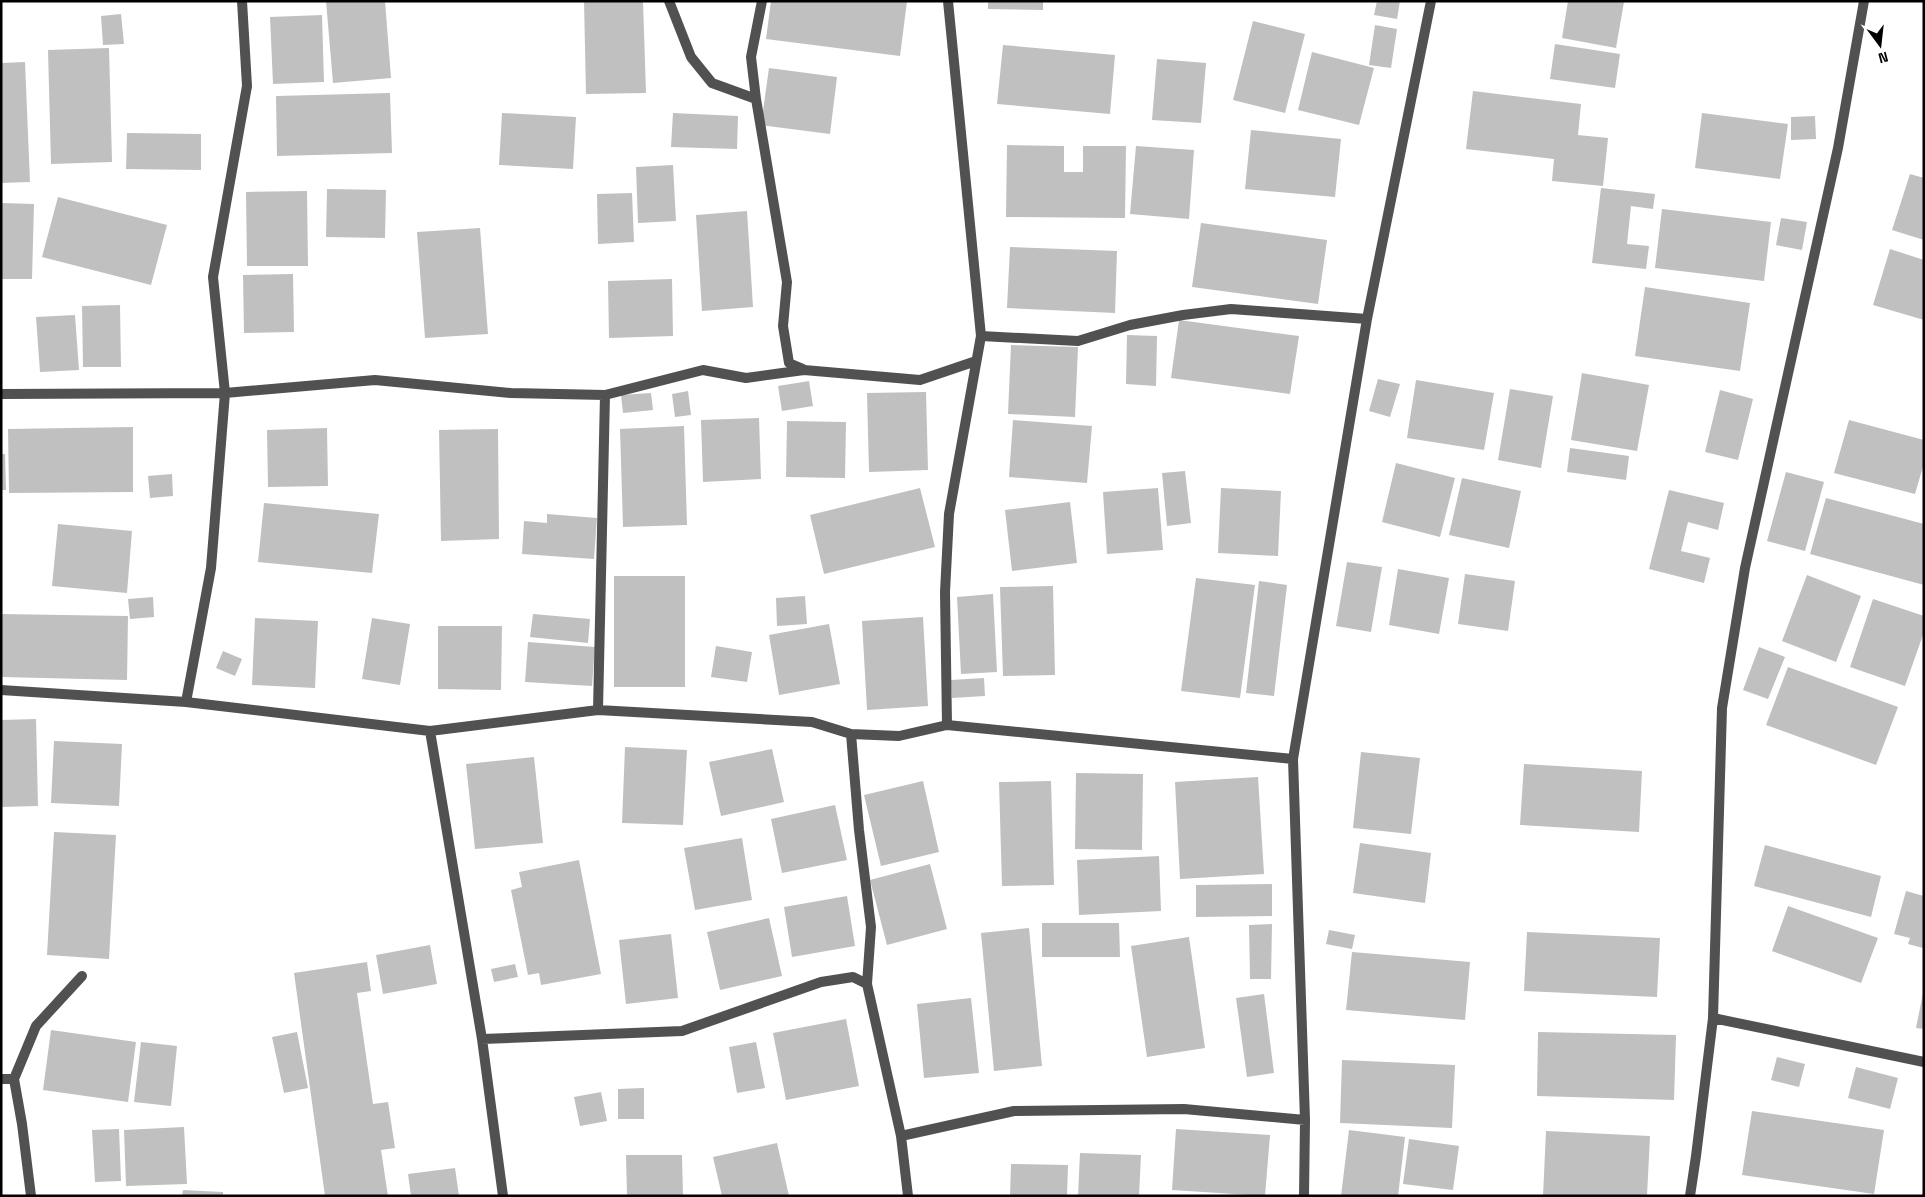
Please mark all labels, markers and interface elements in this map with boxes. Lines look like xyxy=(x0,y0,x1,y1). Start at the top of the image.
north arrow xyxy=(1855,20,1905,70)
text: N xyxy=(1876,48,1890,67)

